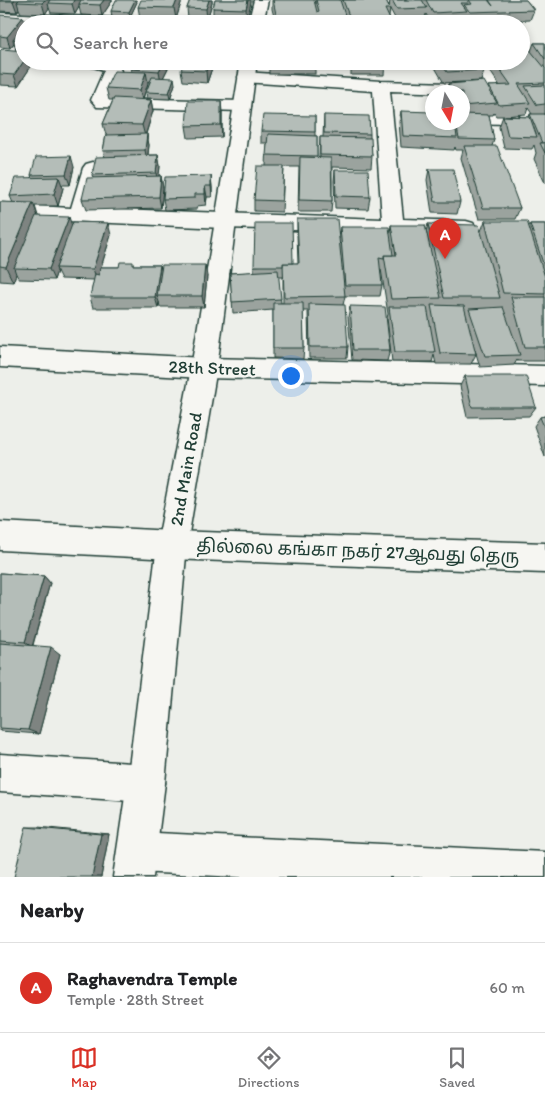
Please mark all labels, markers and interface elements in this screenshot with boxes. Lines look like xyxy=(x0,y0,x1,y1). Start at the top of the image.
search box xyxy=(15,15,530,70)
icon: search xyxy=(33,29,61,57)
text: Search here xyxy=(73,31,168,54)
north arrow xyxy=(425,85,470,130)
pin: A xyxy=(429,218,461,259)
street label: 28th Street xyxy=(168,355,256,381)
your location xyxy=(278,363,304,389)
street label: 2nd Main Road xyxy=(165,410,207,528)
street label: தில்லை கங்கா நகர் 27ஆவது தெரு xyxy=(196,534,520,570)
text: Nearby xyxy=(20,897,84,922)
text: Raghavendra Temple xyxy=(67,967,237,990)
text: A xyxy=(31,978,41,997)
text: 60 m xyxy=(490,978,525,997)
text: Temple · 28th Street xyxy=(67,990,204,1009)
tab: Map xyxy=(70,1044,98,1091)
tab: Directions xyxy=(238,1044,299,1091)
tab: Saved xyxy=(439,1044,475,1091)

